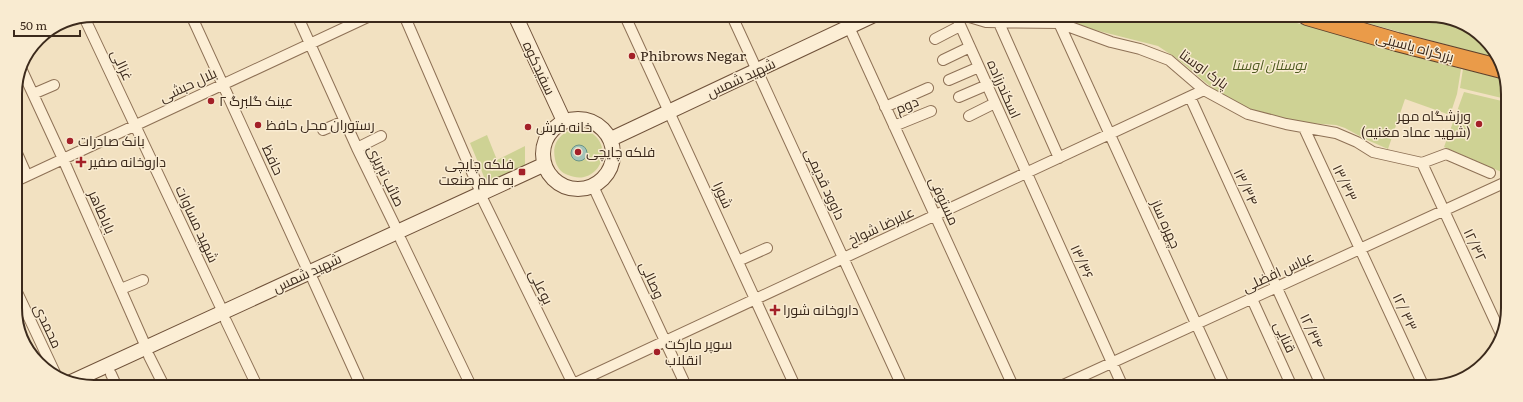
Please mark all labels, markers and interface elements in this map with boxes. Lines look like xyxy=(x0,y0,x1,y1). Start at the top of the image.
scale bar xyxy=(14,12,80,38)
text: 50 m xyxy=(20,16,47,34)
street label: بزرگراه یاسینی xyxy=(1374,26,1457,66)
street label: سفیدکوه xyxy=(519,37,561,98)
street label: پارک اوستا xyxy=(1175,43,1234,94)
place label: Phibrows Negar xyxy=(640,45,746,65)
street label: غزالی xyxy=(107,46,139,84)
marker: Phibrows Negar xyxy=(627,51,637,61)
street label: شهید شمس xyxy=(703,52,778,102)
park label: بوستان اوستا xyxy=(1232,54,1308,74)
street label: اسکندرزاده xyxy=(983,56,1027,121)
street label: بلال حبشی xyxy=(155,62,220,106)
place label: عینک گلبرگ ۲ xyxy=(219,90,293,110)
street label: دوم xyxy=(892,90,922,119)
marker: عینک گلبرگ ۲ xyxy=(206,96,216,106)
place label: ورزشگاه مهر (شهید عماد مغنیه) xyxy=(1361,105,1471,141)
place label: رستوران محل حافظ xyxy=(266,114,375,134)
place label: خانه فرش xyxy=(536,116,592,136)
marker: ورزشگاه مهر (شهید عماد مغنیه) xyxy=(1474,119,1484,129)
marker: رستوران محل حافظ xyxy=(253,120,263,130)
marker: خانه فرش xyxy=(523,122,533,132)
place label: بانک صادرات xyxy=(78,130,145,150)
marker: بانک صادرات xyxy=(65,136,75,146)
street label: حافظ xyxy=(258,141,290,178)
street label: صائب تبریزی xyxy=(363,141,410,210)
place label: فلکه چایچی xyxy=(586,141,655,162)
street label: داوود قدیمی xyxy=(801,145,851,223)
marker: فلکه چایچی xyxy=(573,147,583,157)
place label: داروخانه صفیر xyxy=(88,151,166,171)
place label: فلکه چایچی به علم صنعت xyxy=(439,153,514,190)
marker: داروخانه صفیر xyxy=(76,157,86,167)
street label: ۱۳/۳۳ xyxy=(1329,161,1363,204)
street label: ۱۳/۳۴ xyxy=(1230,165,1264,208)
marker: فلکه چایچی به علم صنعت xyxy=(517,167,527,177)
street label: مستوفی xyxy=(925,173,965,228)
street label: شورا xyxy=(709,178,739,211)
street label: شهید مساوات xyxy=(171,182,224,265)
street label: باباطاهر xyxy=(84,186,121,237)
street label: چهره ساز xyxy=(1146,195,1187,252)
street label: علیرضا شواخ xyxy=(844,201,917,249)
street label: ۱۲/۳۲ xyxy=(1460,225,1492,264)
street label: ۱۳/۳۶ xyxy=(1066,241,1099,282)
street label: عباس افضلی xyxy=(1238,246,1317,296)
street label: شهید شمس xyxy=(269,247,344,297)
street label: وصالی xyxy=(636,257,670,302)
street label: بوعلی xyxy=(525,266,559,307)
street label: ۱۲/ ۳۳ xyxy=(1389,289,1423,334)
place label: داروخانه شورا xyxy=(783,299,859,319)
street label: محمدی xyxy=(30,300,68,351)
marker: داروخانه شورا xyxy=(770,305,780,315)
street label: ۱۲/۳۴ xyxy=(1296,310,1330,351)
street label: قنایی xyxy=(1270,317,1302,356)
place label: سوپر مارکت انقلاب xyxy=(665,333,732,369)
marker: سوپر مارکت انقلاب xyxy=(652,347,662,357)

